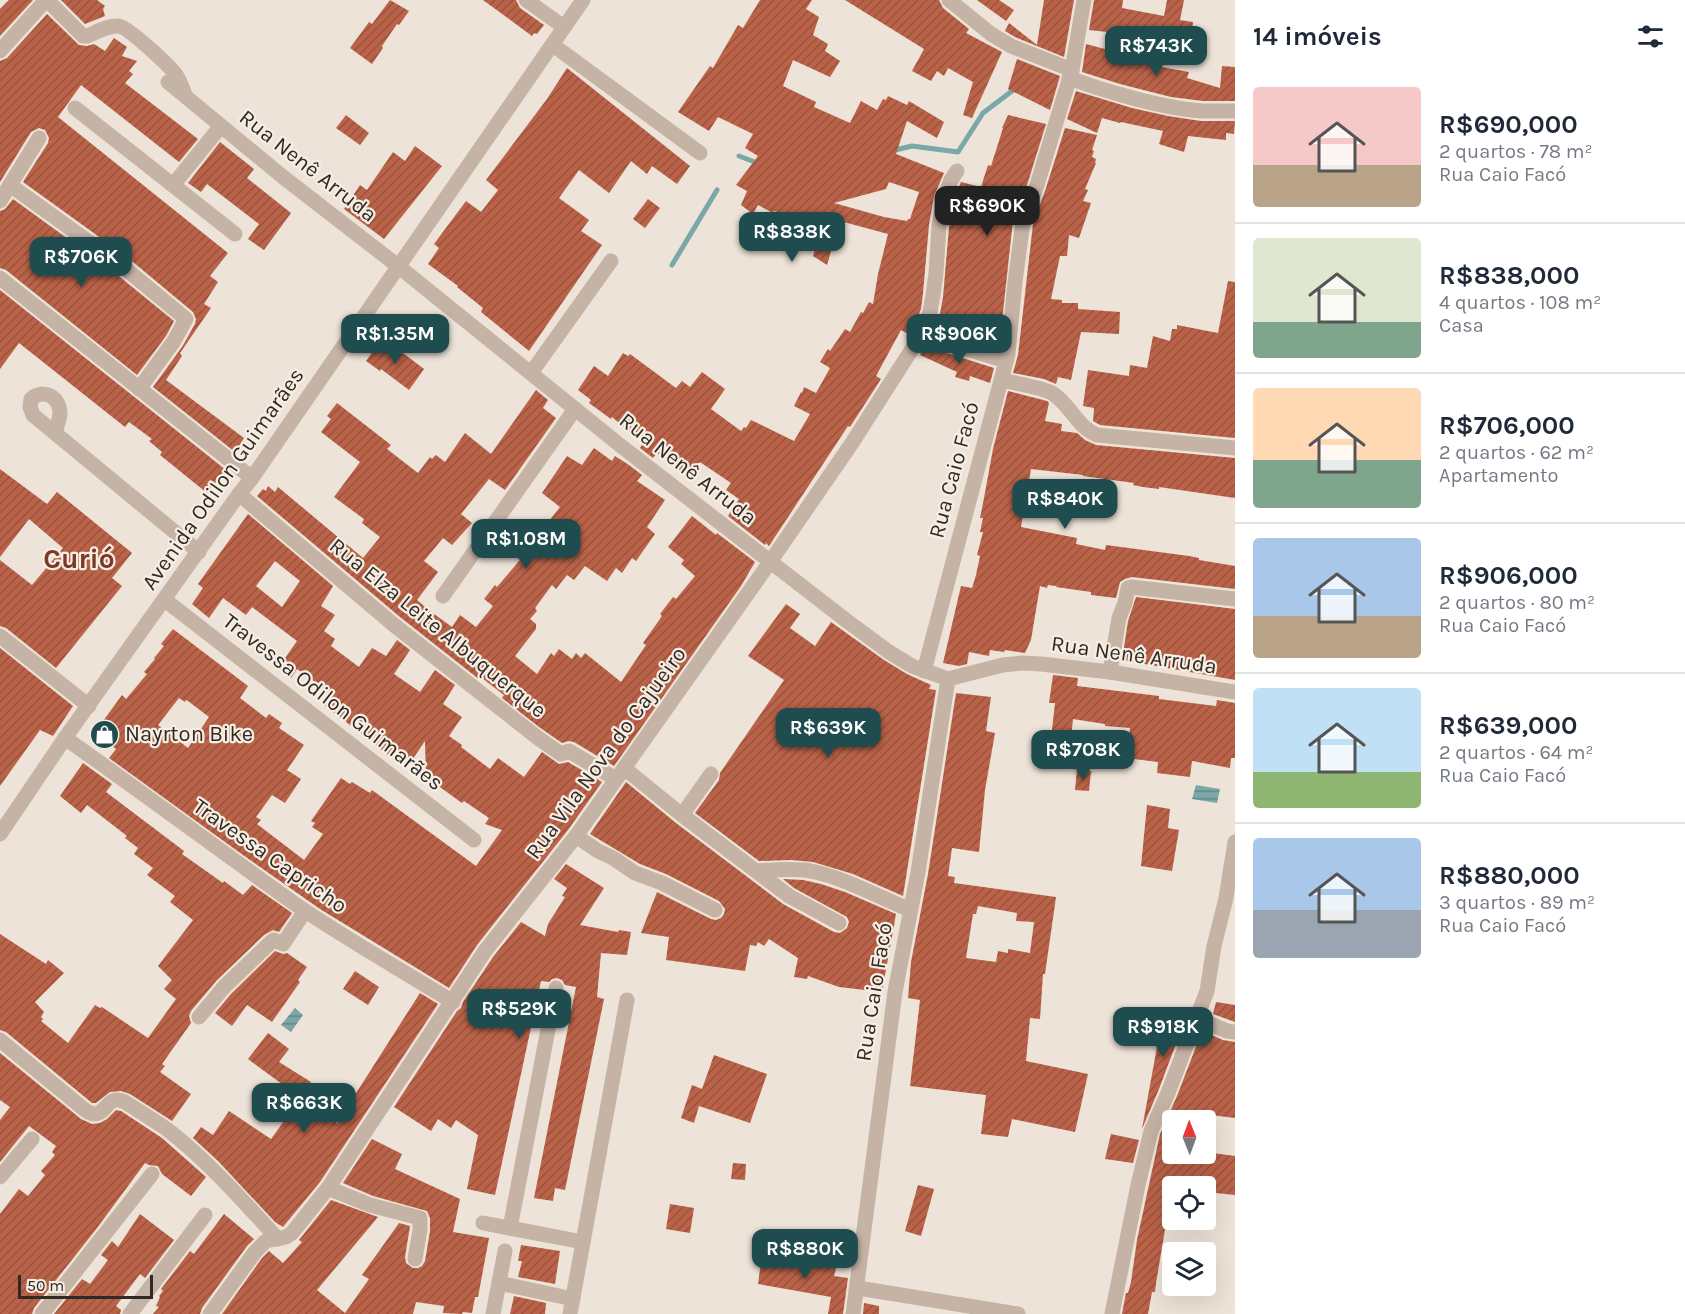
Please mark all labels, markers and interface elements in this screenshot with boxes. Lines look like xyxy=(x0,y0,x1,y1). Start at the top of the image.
icon: filters xyxy=(1634,20,1667,53)
text: 14 imóveis xyxy=(1253,21,1382,52)
pin: R$743K xyxy=(1107,26,1205,77)
text: R$743K xyxy=(1119,34,1193,57)
street label: Rua Nenê Arruda xyxy=(234,104,382,228)
text: R$690,000 xyxy=(1439,109,1578,140)
icon: home xyxy=(1301,111,1373,183)
text: 2 quartos · 78 m² xyxy=(1439,140,1593,163)
text: Rua Caio Facó xyxy=(1439,163,1566,186)
pin: R$690K xyxy=(938,186,1036,237)
text: R$690K xyxy=(949,194,1025,217)
pin: R$838K xyxy=(743,212,841,263)
text: R$838K xyxy=(753,220,831,243)
pin: R$706K xyxy=(32,237,130,288)
text: R$706K xyxy=(44,245,118,268)
text: R$838,000 xyxy=(1439,260,1579,291)
icon: home xyxy=(1301,262,1373,334)
text: 4 quartos · 108 m² xyxy=(1439,291,1601,314)
pin: R$1.35M xyxy=(340,314,450,365)
pin: R$906K xyxy=(910,314,1008,365)
text: Casa xyxy=(1439,314,1484,337)
text: R$1.35M xyxy=(355,322,435,345)
text: R$906K xyxy=(921,322,997,345)
street label: Avenida Odilon Guimarães xyxy=(136,363,310,595)
street label: Rua Caio Facó xyxy=(923,399,985,541)
street label: Rua Nenê Arruda xyxy=(614,407,762,531)
text: R$706,000 xyxy=(1439,410,1575,441)
icon: home xyxy=(1301,412,1373,484)
text: 2 quartos · 62 m² xyxy=(1439,441,1594,464)
text: Apartamento xyxy=(1439,464,1558,487)
pin: R$840K xyxy=(1016,479,1114,530)
text: R$840K xyxy=(1026,487,1104,510)
pin: R$1.08M xyxy=(471,519,581,570)
text: R$1.08M xyxy=(485,527,567,550)
street label: Rua Elza Leite Albuquerque xyxy=(324,532,552,724)
district label: Curió xyxy=(43,542,115,575)
text: R$906,000 xyxy=(1439,560,1578,591)
icon: home xyxy=(1301,562,1373,634)
text: 2 quartos · 80 m² xyxy=(1439,591,1595,614)
street label: Travessa Odilon Guimarães xyxy=(218,608,448,796)
text: Rua Caio Facó xyxy=(1439,614,1566,637)
street label: Rua Nenê Arruda xyxy=(1049,630,1219,680)
street label: Rua Vila Nova do Cajueiro xyxy=(520,642,692,864)
pin: R$639K xyxy=(779,708,877,759)
text: R$639,000 xyxy=(1439,710,1577,741)
icon: home xyxy=(1301,712,1373,784)
text: R$639K xyxy=(790,716,866,739)
shop icon: Nayrton Bike xyxy=(88,718,120,750)
place label: Nayrton Bike xyxy=(125,721,253,747)
pin: R$708K xyxy=(1034,730,1132,781)
text: R$708K xyxy=(1045,738,1121,761)
text: 2 quartos · 64 m² xyxy=(1439,741,1594,764)
text: Rua Caio Facó xyxy=(1439,764,1566,787)
street label: Travessa Capricho xyxy=(188,793,352,919)
text: R$880,000 xyxy=(1439,860,1580,891)
icon: home xyxy=(1301,862,1373,934)
text: 3 quartos · 89 m² xyxy=(1439,891,1595,914)
text: Rua Caio Facó xyxy=(1439,914,1566,937)
street label: Rua Caio Facó xyxy=(850,921,898,1063)
pin: R$529K xyxy=(470,989,568,1040)
text: R$529K xyxy=(481,997,557,1020)
pin: R$918K xyxy=(1114,1007,1212,1058)
text: R$918K xyxy=(1127,1015,1199,1038)
pin: R$663K xyxy=(255,1083,353,1134)
text: R$663K xyxy=(266,1091,342,1114)
north arrow xyxy=(1162,1110,1216,1164)
map controls xyxy=(1162,1110,1216,1296)
button: locate xyxy=(1162,1176,1216,1230)
pin: R$880K xyxy=(756,1229,854,1280)
text: R$880K xyxy=(766,1237,844,1260)
button: layers xyxy=(1162,1242,1216,1296)
scale bar xyxy=(18,1272,153,1300)
text: 50 m xyxy=(27,1276,64,1295)

